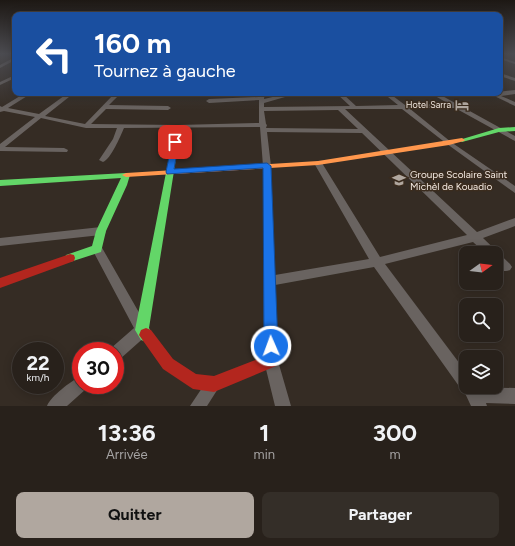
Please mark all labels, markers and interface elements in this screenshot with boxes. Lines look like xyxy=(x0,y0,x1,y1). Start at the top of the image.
text: 160 m xyxy=(94,26,171,60)
icon: left xyxy=(28,28,80,80)
text: Tournez à gauche xyxy=(94,60,236,82)
hotel icon: Hotel Sarra xyxy=(454,97,470,113)
place label: Hotel Sarra xyxy=(406,99,451,110)
pin xyxy=(158,125,192,159)
icon: arrive xyxy=(164,131,186,153)
place label: Groupe Scolaire Saint Michèl de Kouadio xyxy=(410,168,508,193)
school or university icon: Groupe Scolaire Saint Michèl de Kouadio xyxy=(391,172,407,188)
north arrow xyxy=(459,246,503,290)
map controls xyxy=(459,246,503,394)
button: search xyxy=(459,298,503,342)
position arrow xyxy=(250,325,292,367)
speed limit sign: 30 xyxy=(72,342,124,394)
button: layers xyxy=(459,350,503,394)
text: 22 xyxy=(26,351,50,375)
text: km/h xyxy=(27,371,49,384)
text: 13:36 xyxy=(98,418,156,447)
text: 1 xyxy=(259,418,269,447)
text: 300 xyxy=(373,418,417,447)
text: Arrivée xyxy=(106,447,148,462)
text: min xyxy=(254,447,275,462)
text: m xyxy=(389,447,400,462)
button: Quitter xyxy=(16,492,254,538)
button: Partager xyxy=(262,492,499,538)

